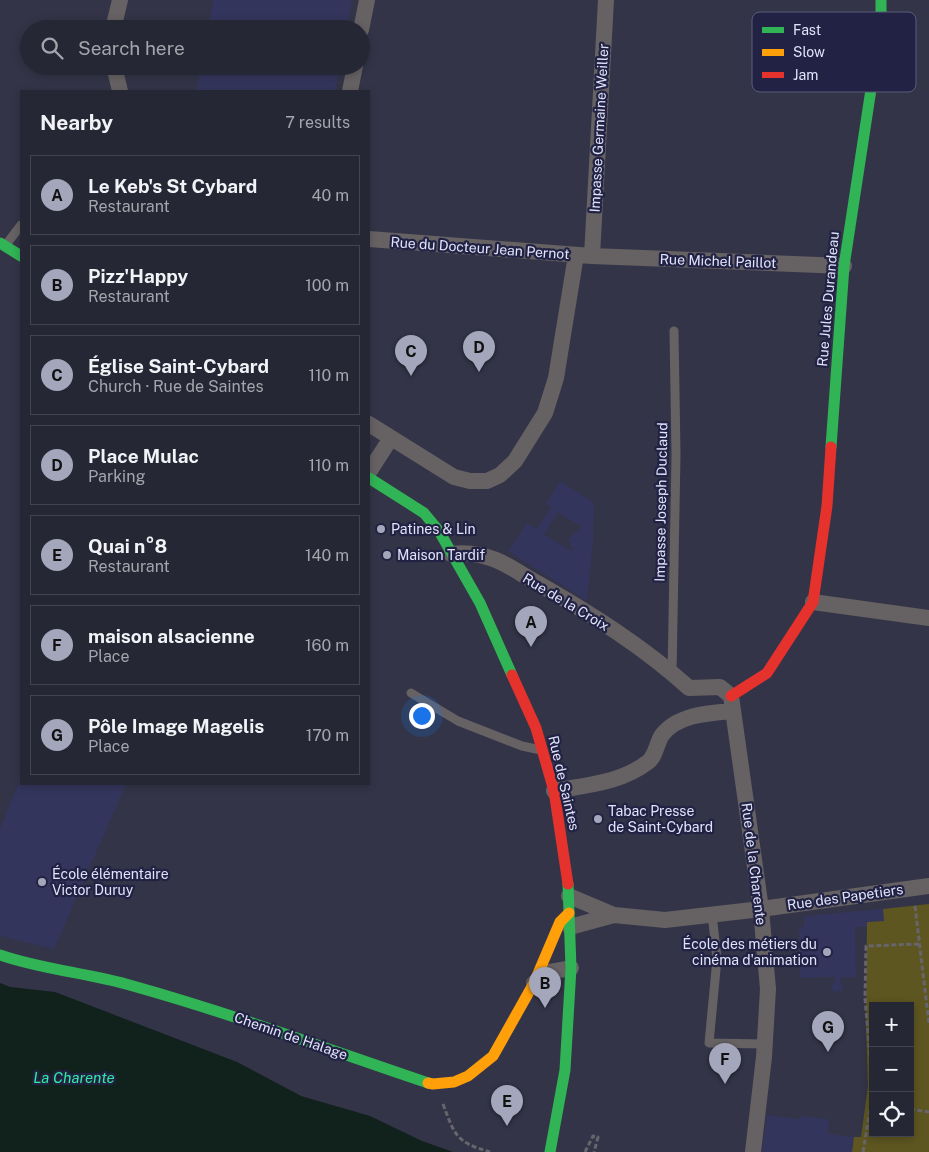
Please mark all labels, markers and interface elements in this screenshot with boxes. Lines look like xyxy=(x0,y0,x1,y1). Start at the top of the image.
legend xyxy=(752,12,916,92)
search box xyxy=(20,20,370,75)
text: Fast xyxy=(793,22,821,38)
icon: search xyxy=(38,34,66,62)
text: Search here xyxy=(78,37,185,59)
street label: Impasse Germaine Weiller xyxy=(587,43,611,213)
text: Slow xyxy=(793,44,825,60)
text: Jam xyxy=(793,67,818,83)
text: Nearby xyxy=(40,110,113,135)
text: 7 results xyxy=(285,113,350,132)
text: Le Keb's St Cybard xyxy=(88,175,257,197)
text: A xyxy=(51,186,63,205)
text: 40 m xyxy=(311,186,349,205)
text: Restaurant xyxy=(88,197,170,216)
street label: Rue Jules Durandeau xyxy=(814,231,842,367)
street label: Rue du Docteur Jean Pernot xyxy=(390,234,570,262)
street label: Rue Michel Paillot xyxy=(659,251,777,271)
text: Pizz'Happy xyxy=(88,265,188,287)
text: B xyxy=(52,276,62,295)
text: 100 m xyxy=(305,276,349,295)
text: Restaurant xyxy=(88,287,170,306)
pin: D xyxy=(463,331,495,372)
pin: C xyxy=(395,335,427,376)
text: Église Saint-Cybard xyxy=(88,355,269,377)
text: C xyxy=(51,366,63,385)
text: 110 m xyxy=(308,366,349,385)
text: Church · Rue de Saintes xyxy=(88,377,264,396)
street label: Impasse Joseph Duclaud xyxy=(652,422,670,582)
text: Place Mulac xyxy=(88,445,199,467)
text: D xyxy=(51,456,63,475)
text: 110 m xyxy=(308,456,349,475)
text: Parking xyxy=(88,467,145,486)
place label: Patines & Lin xyxy=(391,521,476,537)
marker: Patines & Lin xyxy=(375,523,387,535)
text: Quai n°8 xyxy=(88,535,167,557)
text: E xyxy=(52,546,62,565)
text: 140 m xyxy=(305,546,349,565)
place label: Maison Tardif xyxy=(397,547,486,563)
marker: Maison Tardif xyxy=(381,549,393,561)
text: Restaurant xyxy=(88,557,170,576)
street label: Rue de la Croix xyxy=(520,570,612,634)
pin: A xyxy=(515,606,547,647)
text: maison alsacienne xyxy=(88,625,255,647)
text: F xyxy=(52,636,62,655)
text: 160 m xyxy=(305,636,349,655)
text: Place xyxy=(88,647,130,666)
your location xyxy=(409,703,435,729)
text: Pôle Image Magelis xyxy=(88,715,264,737)
text: G xyxy=(51,726,63,745)
text: 170 m xyxy=(306,726,349,745)
street label: Rue de Saintes xyxy=(545,734,583,832)
text: Place xyxy=(88,737,130,756)
street label: Rue de la Charente xyxy=(739,802,769,926)
place label: Tabac Presse de Saint-Cybard xyxy=(608,803,713,835)
marker: Tabac Presse de Saint-Cybard xyxy=(592,813,604,825)
place label: École élémentaire Victor Duruy xyxy=(52,865,169,898)
marker: École élémentaire Victor Duruy xyxy=(36,876,48,888)
street label: Rue des Papetiers xyxy=(786,881,904,913)
place label: École des métiers du cinéma d'animation xyxy=(683,935,817,968)
marker: École des métiers du cinéma d'animation xyxy=(821,946,833,958)
pin: B xyxy=(529,967,561,1008)
map controls xyxy=(869,1002,914,1137)
button: + xyxy=(869,1002,914,1047)
street label: Chemin de Halage xyxy=(232,1009,350,1063)
pin: G xyxy=(812,1011,844,1052)
pin: F xyxy=(709,1043,741,1084)
button: − xyxy=(869,1047,914,1092)
water label: La Charente xyxy=(33,1069,115,1086)
pin: E xyxy=(491,1085,523,1126)
button: locate xyxy=(869,1092,914,1137)

